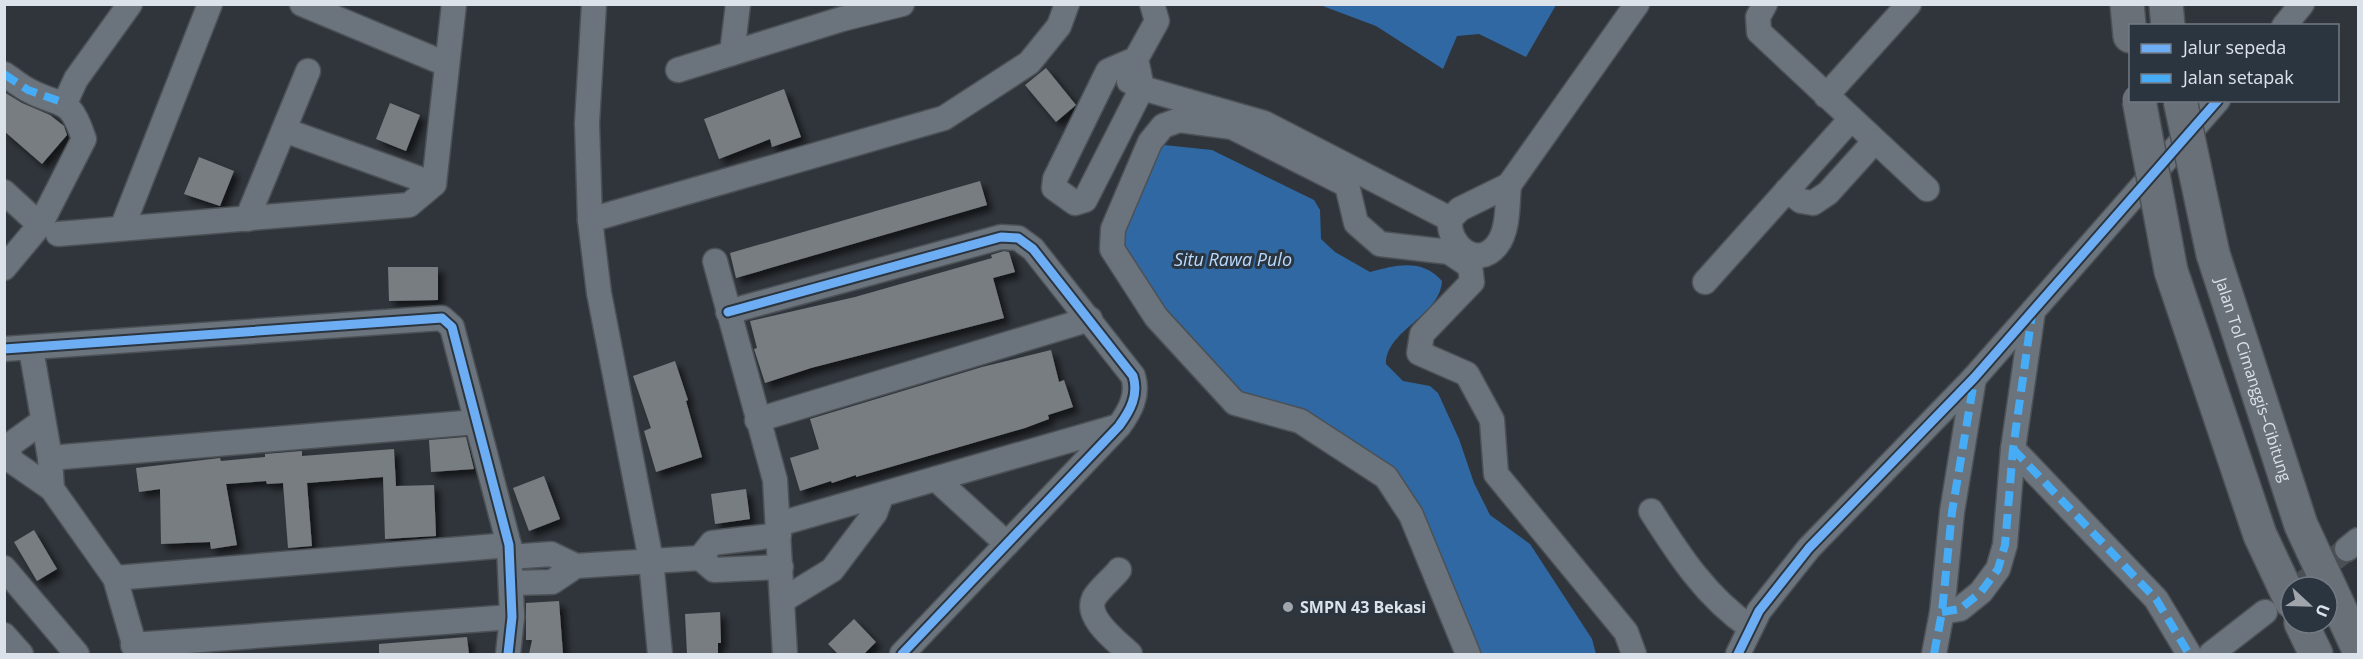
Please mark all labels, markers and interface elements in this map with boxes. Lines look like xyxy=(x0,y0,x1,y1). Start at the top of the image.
legend xyxy=(2129,24,2339,102)
text: Jalur sepeda xyxy=(2181,35,2286,59)
text: Jalan setapak xyxy=(2181,65,2294,89)
water label: Situ Rawa Pulo xyxy=(1174,247,1292,271)
street label: Jalan Tol Cimanggis–Cibitung xyxy=(2210,273,2297,485)
north arrow xyxy=(2279,575,2339,635)
place label: SMPN 43 Bekasi xyxy=(1300,596,1426,618)
marker: SMPN 43 Bekasi xyxy=(1281,600,1295,614)
text: U xyxy=(2310,601,2335,620)

